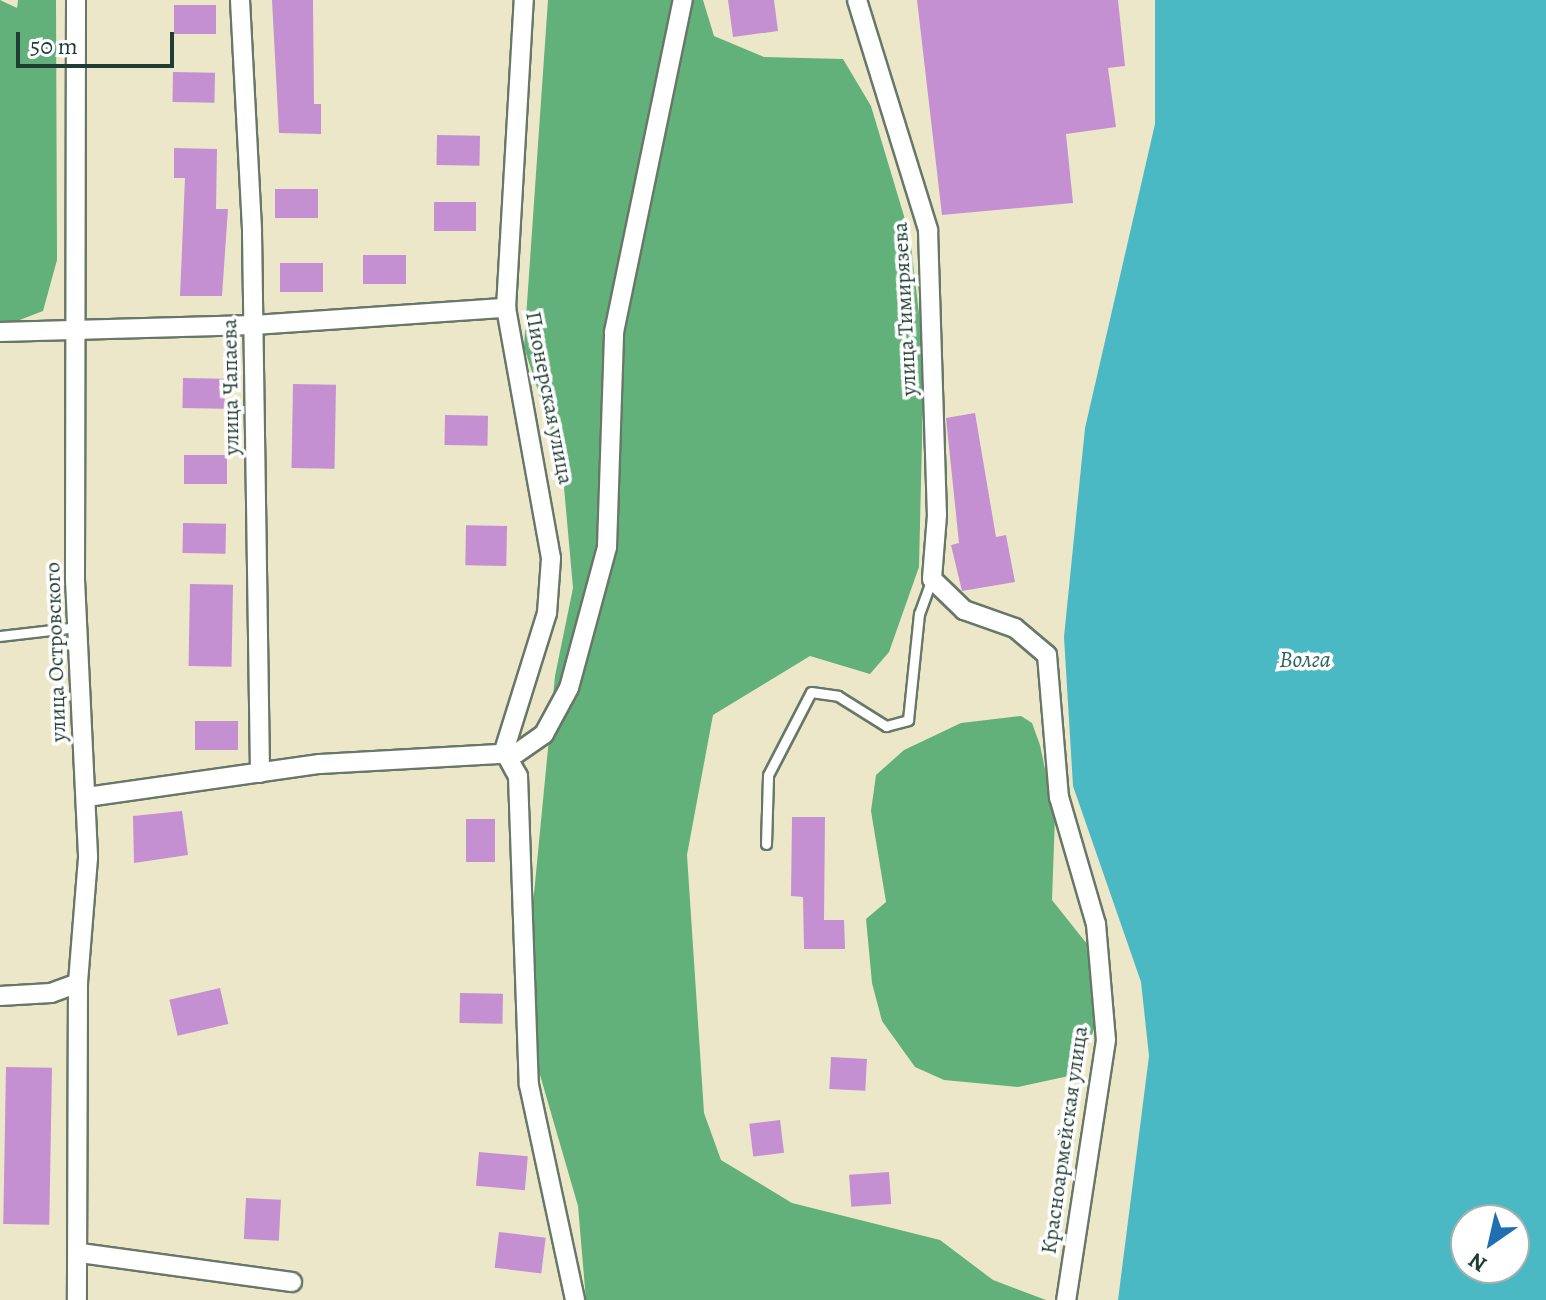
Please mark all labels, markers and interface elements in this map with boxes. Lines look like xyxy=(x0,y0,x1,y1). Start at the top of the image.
scale bar xyxy=(20,16,178,66)
text: 50 m xyxy=(30,30,78,62)
street label: улица Тимирязева xyxy=(887,221,923,397)
street label: Пионерская улица xyxy=(519,309,579,487)
street label: улица Чапаева xyxy=(217,318,245,456)
street label: улица Островского xyxy=(40,562,72,742)
water label: Волга xyxy=(1279,646,1331,674)
street label: Красноармейская улица xyxy=(1036,1024,1094,1256)
north arrow xyxy=(1450,1204,1530,1284)
text: N xyxy=(1463,1245,1493,1279)

